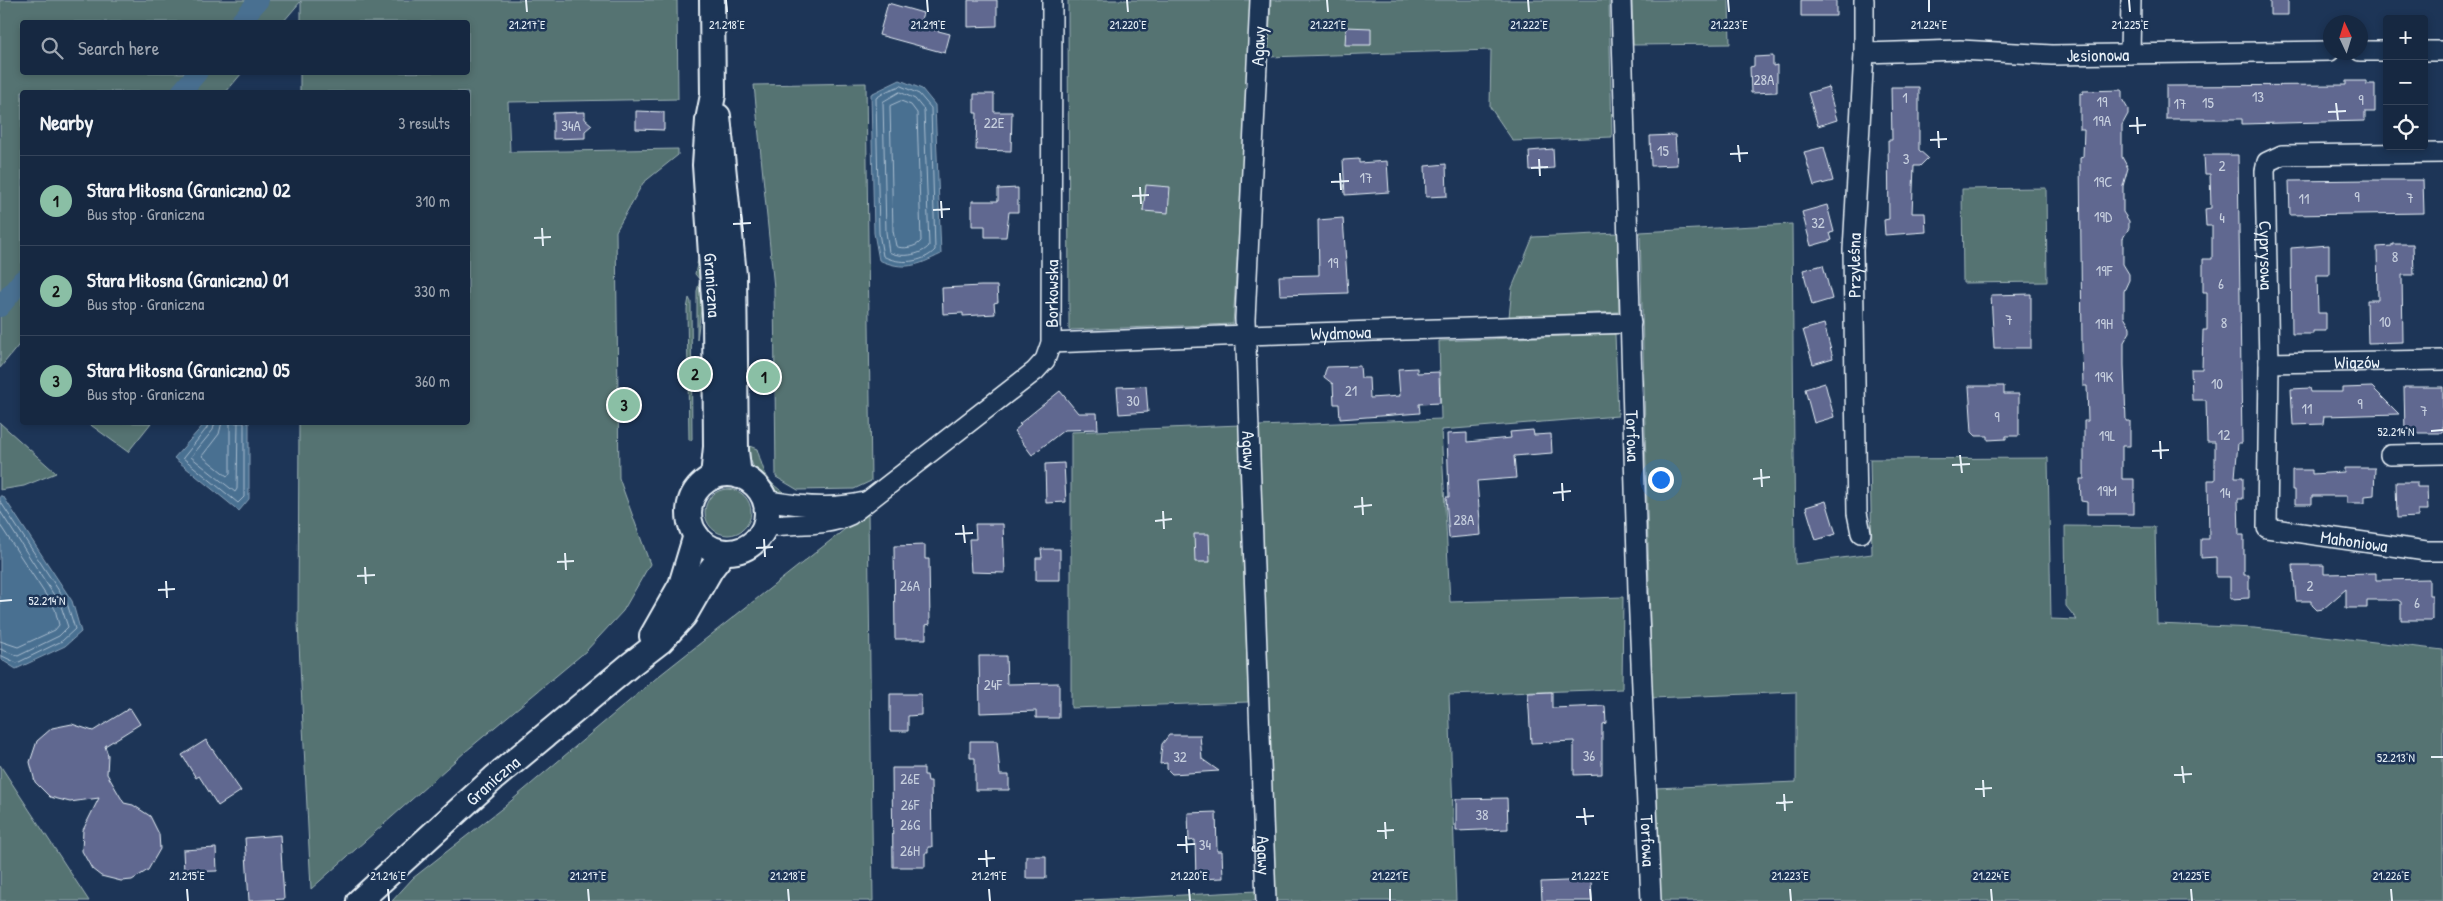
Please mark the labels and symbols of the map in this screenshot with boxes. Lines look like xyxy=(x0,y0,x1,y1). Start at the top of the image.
north arrow xyxy=(2323,15,2368,60)
text: 21.217°E xyxy=(509,16,546,33)
text: 21.218°E xyxy=(709,16,746,33)
text: 21.219°E xyxy=(910,16,946,33)
text: 21.220°E xyxy=(1109,16,1147,33)
text: 21.221°E xyxy=(1310,16,1347,33)
text: 21.222°E xyxy=(1510,16,1548,33)
text: 21.223°E xyxy=(1710,16,1748,33)
text: 21.224°E xyxy=(1911,16,1948,33)
text: 21.225°E xyxy=(2112,16,2149,33)
street label: Agawy xyxy=(1244,25,1272,67)
street label: Jesionowa xyxy=(2066,41,2129,67)
house number: 28A xyxy=(1754,69,1775,90)
house number: 13 xyxy=(2252,86,2264,107)
house number: 1 xyxy=(1902,87,1908,108)
house number: 9 xyxy=(2358,89,2364,110)
house number: 19 xyxy=(2097,91,2108,112)
house number: 15 xyxy=(2202,92,2215,113)
house number: 17 xyxy=(2174,93,2186,114)
house number: 19A xyxy=(2093,110,2112,131)
house number: 22E xyxy=(984,112,1005,133)
house number: 34A xyxy=(561,115,582,136)
house number: 15 xyxy=(1657,140,1670,161)
house number: 3 xyxy=(1903,148,1910,169)
house number: 2 xyxy=(2218,155,2226,176)
house number: 17 xyxy=(1360,167,1372,188)
house number: 19C xyxy=(2093,171,2113,192)
house number: 9 xyxy=(2354,186,2360,207)
house number: 7 xyxy=(2406,187,2414,208)
house number: 11 xyxy=(2299,188,2309,209)
house number: 19D xyxy=(2094,206,2113,227)
house number: 4 xyxy=(2219,207,2225,228)
house number: 32 xyxy=(1811,212,1825,233)
street label: Cyprysowa xyxy=(2254,220,2280,290)
street label: Przyleśna xyxy=(1840,232,1866,298)
house number: 8 xyxy=(2392,246,2398,267)
street label: Graniczna xyxy=(698,252,728,318)
house number: 19 xyxy=(1328,252,1339,273)
street label: Borkowska xyxy=(1039,260,1064,328)
house number: 19F xyxy=(2096,260,2113,281)
house number: 6 xyxy=(2218,273,2224,294)
house number: 7 xyxy=(2005,309,2013,330)
house number: 10 xyxy=(2379,311,2391,332)
house number: 8 xyxy=(2221,312,2227,333)
house number: 19H xyxy=(2095,313,2113,334)
street label: Wydmowa xyxy=(1310,319,1372,345)
street label: Wiązów xyxy=(2334,349,2380,374)
pin: 2 xyxy=(679,355,711,393)
pin: 1 xyxy=(748,358,780,396)
house number: 19K xyxy=(2095,366,2114,387)
house number: 10 xyxy=(2211,373,2223,394)
house number: 21 xyxy=(1345,380,1357,401)
pin: 3 xyxy=(608,386,640,424)
house number: 30 xyxy=(1126,390,1140,411)
house number: 9 xyxy=(2357,393,2363,414)
house number: 11 xyxy=(2302,398,2312,419)
house number: 7 xyxy=(2420,400,2428,421)
house number: 9 xyxy=(1994,406,2000,427)
street label: Torfowa xyxy=(1620,410,1647,462)
text: 52.214°N xyxy=(2378,423,2414,440)
house number: 12 xyxy=(2218,424,2230,445)
house number: 19L xyxy=(2099,425,2116,446)
street label: Agawy xyxy=(1237,430,1263,471)
your location xyxy=(1648,467,1674,493)
house number: 19M xyxy=(2097,480,2117,501)
house number: 14 xyxy=(2219,482,2231,503)
house number: 28A xyxy=(1454,509,1475,530)
street label: Mahoniowa xyxy=(2319,523,2389,558)
house number: 26A xyxy=(900,575,921,596)
house number: 2 xyxy=(2306,575,2314,596)
text: 52.214°N xyxy=(29,592,65,609)
house number: 6 xyxy=(2414,592,2420,613)
house number: 24F xyxy=(984,674,1003,695)
house number: 36 xyxy=(1583,745,1595,766)
house number: 32 xyxy=(1173,746,1187,767)
street label: Graniczna xyxy=(460,749,525,811)
text: 52.213°N xyxy=(2377,749,2415,766)
house number: 26E xyxy=(900,768,920,789)
house number: 26F xyxy=(901,794,920,815)
house number: 38 xyxy=(1475,804,1489,825)
house number: 26G xyxy=(900,814,921,835)
street label: Torfowa xyxy=(1635,814,1662,867)
house number: 34 xyxy=(1199,834,1212,855)
street label: Agawy xyxy=(1251,835,1278,876)
house number: 26H xyxy=(900,840,920,861)
text: 21.215°E xyxy=(169,867,206,884)
text: 21.216°E xyxy=(370,867,406,884)
text: 21.217°E xyxy=(570,867,607,884)
text: 21.218°E xyxy=(770,867,807,884)
text: 21.219°E xyxy=(971,867,1007,884)
text: 21.220°E xyxy=(1170,867,1208,884)
text: 21.221°E xyxy=(1372,867,1409,884)
text: 21.222°E xyxy=(1571,867,1609,884)
text: 21.223°E xyxy=(1771,867,1809,884)
text: 21.224°E xyxy=(1973,867,2010,884)
text: 21.225°E xyxy=(2173,867,2210,884)
text: 21.226°E xyxy=(2373,867,2410,884)

